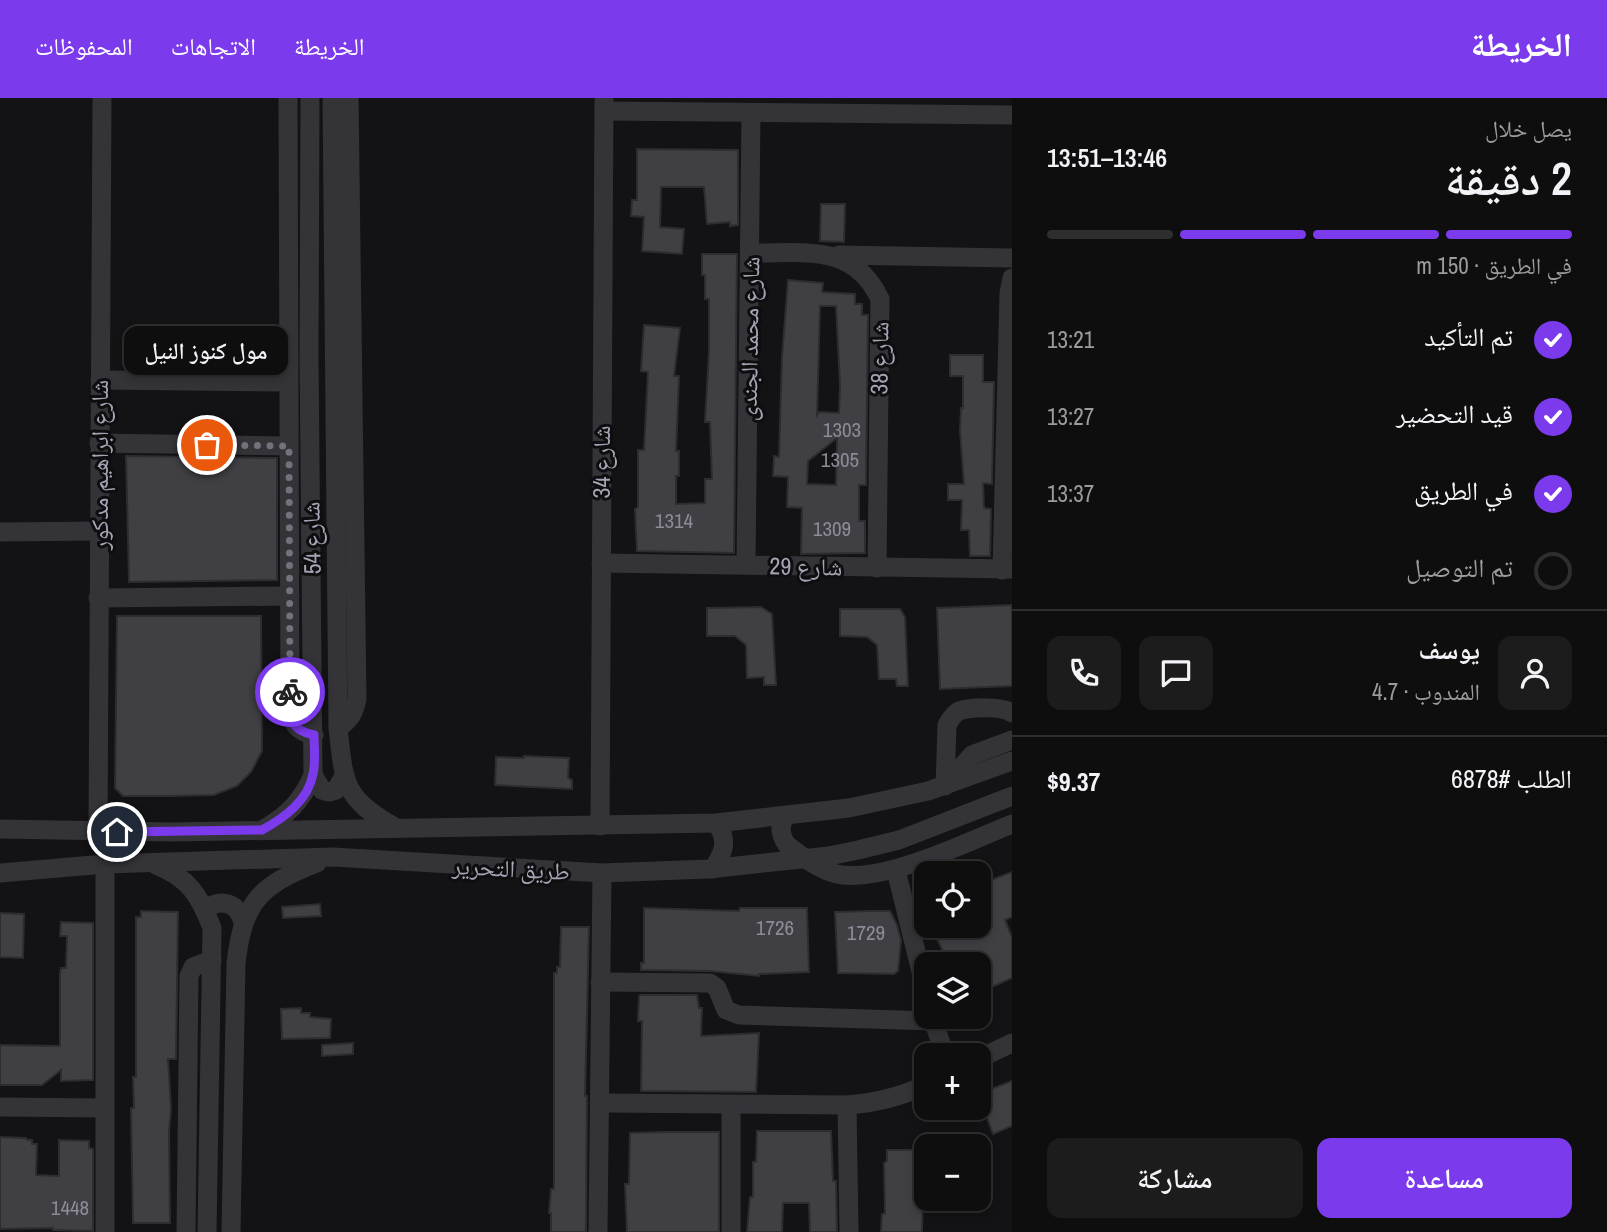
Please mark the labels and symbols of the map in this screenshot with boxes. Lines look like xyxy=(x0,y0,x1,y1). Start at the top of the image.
street label: شارع محمد الجندى xyxy=(732,256,766,422)
street label: شارع 38 xyxy=(862,321,896,395)
callout: مول كنوز النيل xyxy=(125,326,289,375)
street label: شارع ابراهيم مدكور xyxy=(83,380,116,551)
pin xyxy=(177,415,237,475)
house number: 1303 xyxy=(823,415,861,444)
street label: شارع 34 xyxy=(585,426,617,499)
house number: 1305 xyxy=(821,445,859,474)
street label: شارع 54 xyxy=(294,501,328,575)
house number: 1314 xyxy=(655,506,694,535)
house number: 1309 xyxy=(813,514,851,543)
street label: شارع 29 xyxy=(769,549,843,583)
courier xyxy=(255,657,325,727)
pin xyxy=(87,802,147,862)
street label: طريق التحرير xyxy=(450,849,571,887)
house number: 1726 xyxy=(756,913,794,942)
house number: 1729 xyxy=(847,918,885,947)
house number: 1448 xyxy=(51,1193,89,1222)

